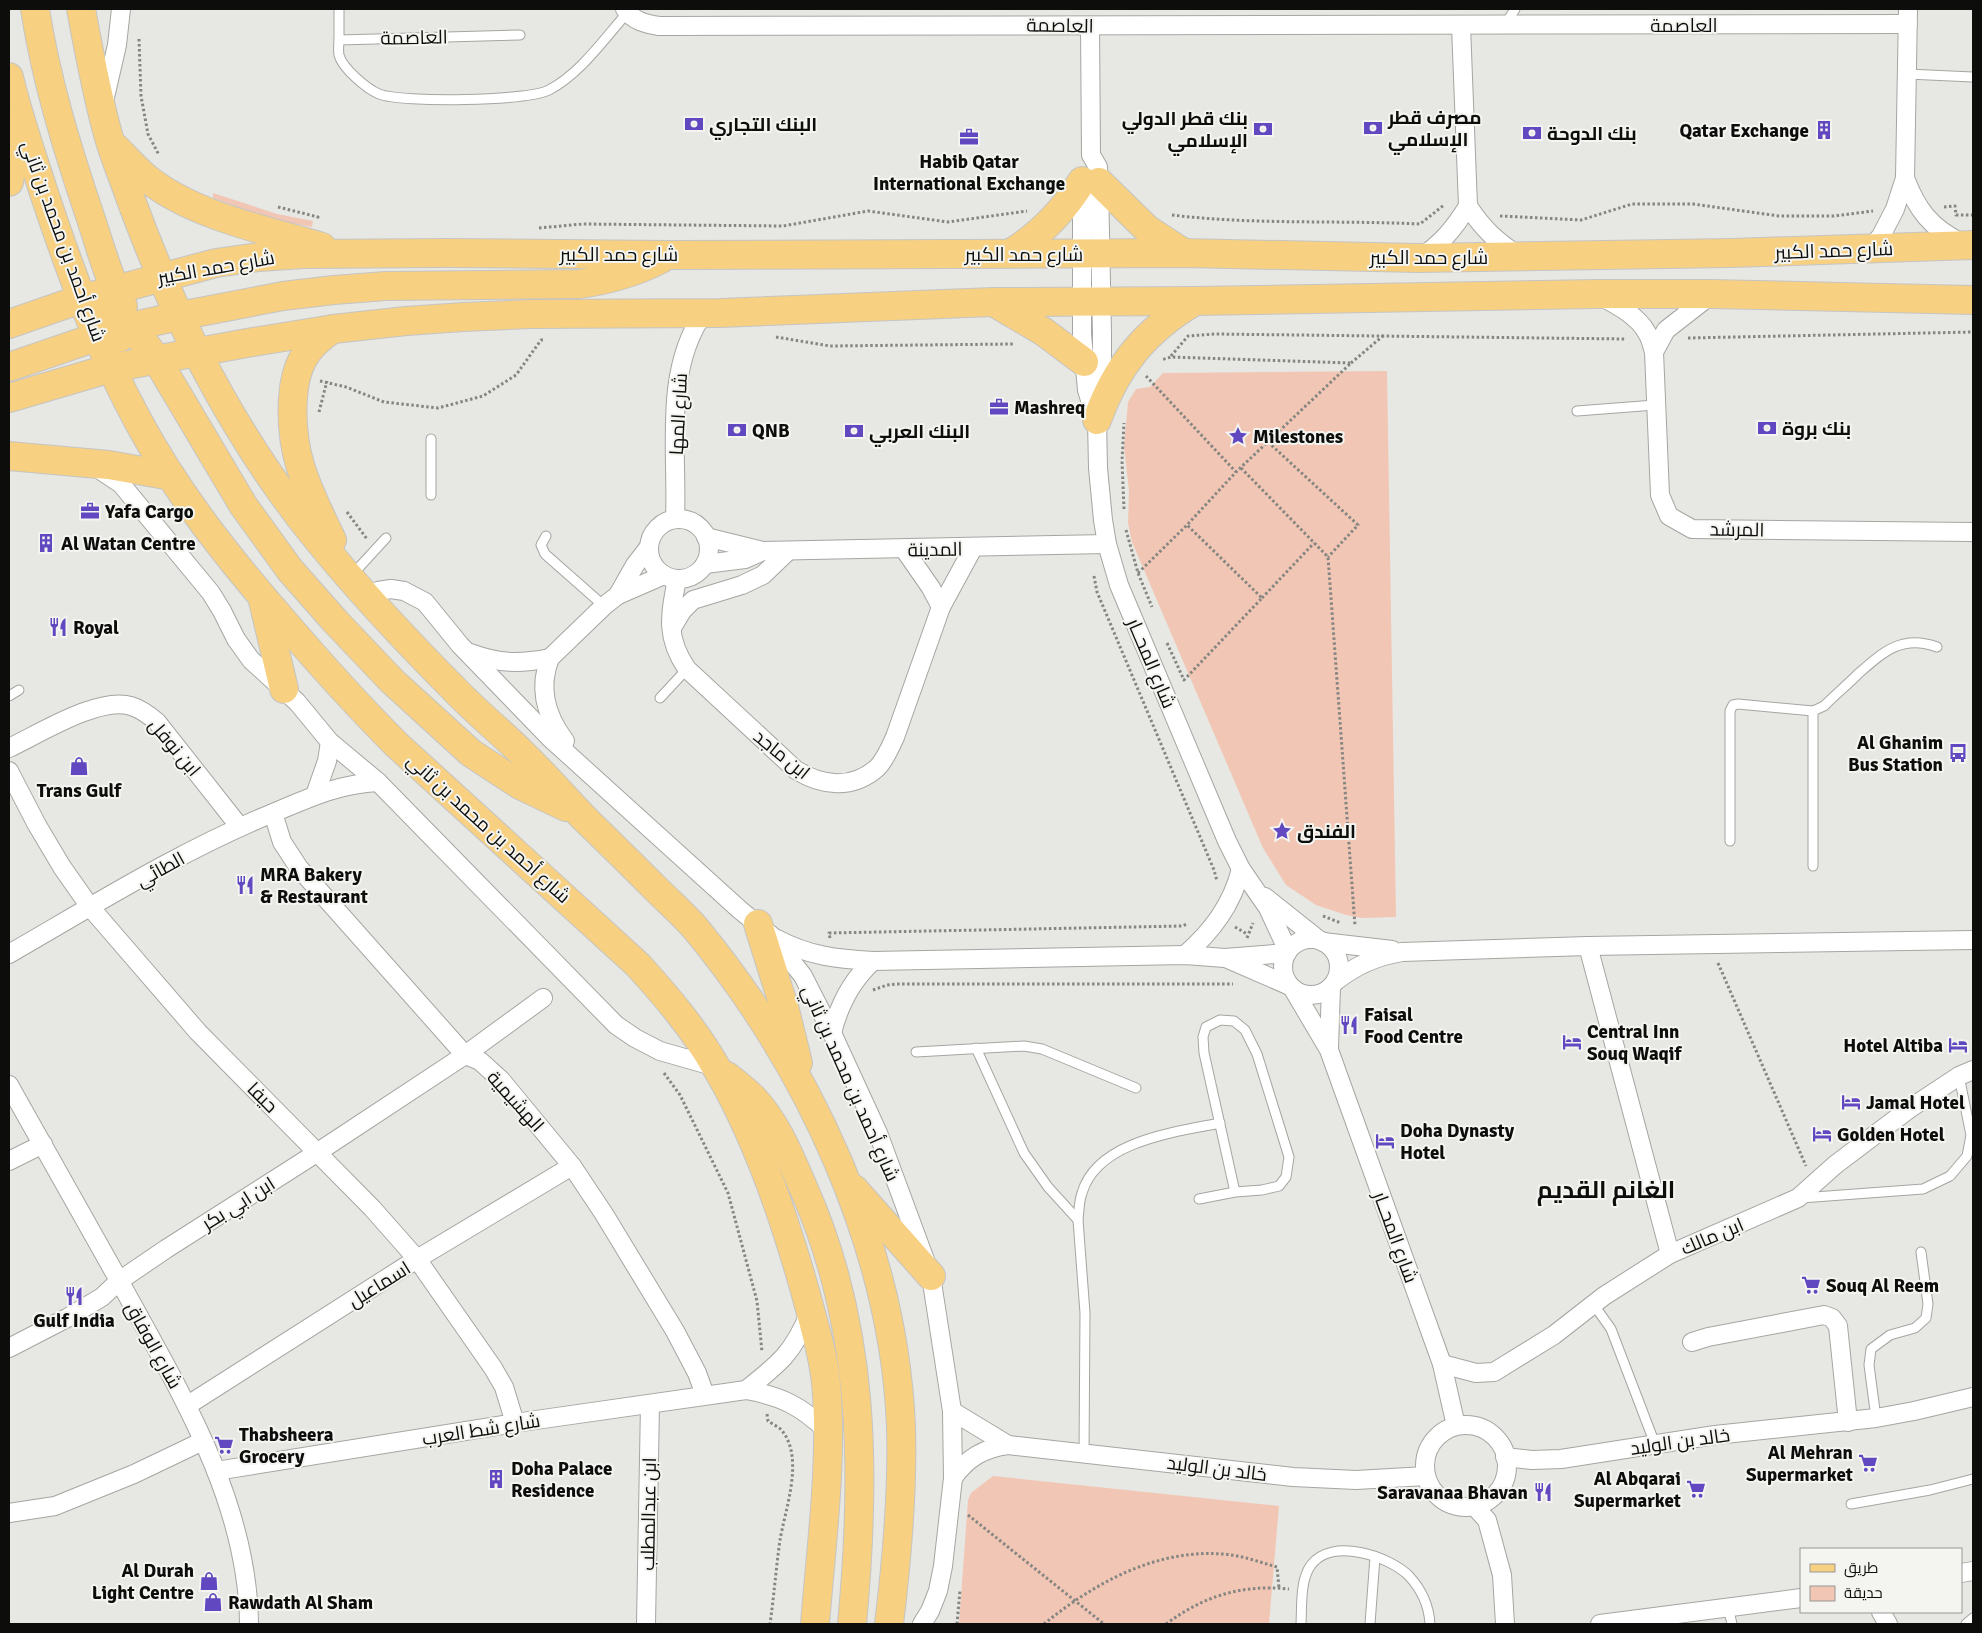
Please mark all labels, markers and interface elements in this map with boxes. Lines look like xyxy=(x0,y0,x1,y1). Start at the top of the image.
street label: العاصمة xyxy=(1026,13,1094,39)
street label: العاصمة xyxy=(1650,14,1718,38)
street label: العاصمة xyxy=(380,25,448,51)
place label: مصرف قطر الإسلامي xyxy=(1387,106,1481,155)
place label: بنك قطر الدولي الإسلامي xyxy=(1122,107,1248,156)
bank icon: البنك التجاري xyxy=(683,113,705,135)
place label: البنك التجاري xyxy=(709,113,817,140)
bank icon: مصرف قطر الإسلامي xyxy=(1362,117,1384,139)
bank icon: بنك قطر الدولي الإسلامي xyxy=(1252,118,1274,140)
place label: Qatar Exchange xyxy=(1679,119,1809,143)
building icon: Qatar Exchange xyxy=(1813,119,1835,141)
bank icon: بنك الدوحة xyxy=(1521,122,1543,144)
place label: بنك الدوحة xyxy=(1547,122,1637,146)
office icon: Habib Qatar International Exchange xyxy=(958,126,980,148)
street label: شارع أحمد بن محمد بن ثاني xyxy=(14,138,111,346)
place label: Habib Qatar International Exchange xyxy=(873,150,1065,196)
street label: شارع حمد الكبير xyxy=(1773,237,1894,266)
street label: شارع حمد الكبير xyxy=(559,243,678,268)
street label: شارع حمد الكبير xyxy=(964,243,1083,268)
street label: شارع حمد الكبير xyxy=(155,246,277,291)
street label: شارع حمد الكبير xyxy=(1369,246,1488,271)
street label: شارع المها xyxy=(665,372,694,456)
office icon: Mashreq xyxy=(988,396,1010,418)
place label: Mashreq xyxy=(1014,396,1085,420)
bank icon: بنك بروة xyxy=(1756,417,1778,439)
place label: بنك بروة xyxy=(1782,417,1851,441)
bank icon: QNB xyxy=(726,419,748,441)
place label: QNB xyxy=(752,419,790,443)
bank icon: البنك العربي xyxy=(843,420,865,442)
place label: البنك العربي xyxy=(869,420,970,447)
place icon: Milestones xyxy=(1227,425,1249,447)
place label: Milestones xyxy=(1253,425,1343,449)
office icon: Yafa Cargo xyxy=(79,500,101,522)
place label: Yafa Cargo xyxy=(104,500,194,524)
street label: المرشد xyxy=(1709,518,1765,542)
building icon: Al Watan Centre xyxy=(35,532,57,554)
place label: Al Watan Centre xyxy=(61,532,196,556)
street label: المدينة xyxy=(907,538,963,562)
street label: شارع المحــار xyxy=(1120,614,1181,713)
restaurant icon: Royal xyxy=(47,616,69,638)
place label: Royal xyxy=(73,616,119,640)
street label: ابن نوفل xyxy=(143,714,205,782)
street label: ابن ماجد xyxy=(748,725,815,785)
place label: Al Ghanim Bus Station xyxy=(1848,731,1943,777)
bus stop icon: Al Ghanim Bus Station xyxy=(1947,742,1969,764)
street label: شارع أحمد بن محمد بن ثاني xyxy=(400,749,575,910)
shop icon: Trans Gulf xyxy=(68,755,90,777)
place label: Trans Gulf xyxy=(37,779,122,803)
place icon: الفندق xyxy=(1271,820,1293,842)
place label: الفندق xyxy=(1297,820,1356,844)
street label: الطائي xyxy=(132,847,190,895)
place label: MRA Bakery & Restaurant xyxy=(260,863,368,909)
restaurant icon: MRA Bakery & Restaurant xyxy=(234,874,256,896)
street label: شارع أحمد بن محمد بن ثاني xyxy=(794,982,904,1186)
place label: Faisal Food Centre xyxy=(1364,1003,1463,1049)
restaurant icon: Faisal Food Centre xyxy=(1338,1014,1360,1036)
place label: Central Inn Souq Waqif xyxy=(1587,1020,1682,1066)
hotel icon: Central Inn Souq Waqif xyxy=(1561,1031,1583,1053)
place label: Hotel Altiba xyxy=(1843,1034,1943,1058)
hotel icon: Hotel Altiba xyxy=(1947,1034,1969,1056)
street label: الهشيمية xyxy=(482,1066,549,1137)
street label: حيفا xyxy=(242,1077,283,1118)
hotel icon: Jamal Hotel xyxy=(1840,1091,1862,1113)
place label: Jamal Hotel xyxy=(1866,1091,1965,1115)
place label: Doha Dynasty Hotel xyxy=(1400,1119,1515,1165)
hotel icon: Golden Hotel xyxy=(1811,1123,1833,1145)
place label: Golden Hotel xyxy=(1837,1123,1945,1147)
hotel icon: Doha Dynasty Hotel xyxy=(1374,1130,1396,1152)
street label: ابن ابي بكر xyxy=(197,1172,281,1238)
district label: الغانم القديم xyxy=(1537,1175,1675,1206)
street label: شارع المحــار xyxy=(1366,1187,1423,1287)
street label: ابن مالك xyxy=(1677,1213,1748,1261)
street label: اسماعيل xyxy=(344,1256,415,1313)
supermarket icon: Souq Al Reem xyxy=(1800,1274,1822,1296)
place label: Souq Al Reem xyxy=(1826,1274,1939,1298)
restaurant icon: Gulf India xyxy=(63,1285,85,1307)
street label: شارع الوفاق xyxy=(119,1298,187,1394)
place label: Gulf India xyxy=(33,1309,115,1333)
street label: شارع شط العرب xyxy=(420,1409,542,1452)
place label: Thabsheera Grocery xyxy=(239,1423,334,1469)
street label: خالد بن الوليد xyxy=(1629,1423,1732,1461)
supermarket icon: Thabsheera Grocery xyxy=(213,1434,235,1456)
place label: Al Mehran Supermarket xyxy=(1746,1441,1853,1487)
street label: خالد بن الوليد xyxy=(1166,1451,1268,1487)
supermarket icon: Al Mehran Supermarket xyxy=(1857,1452,1879,1474)
place label: Doha Palace Residence xyxy=(511,1457,612,1503)
street label: ابن عبدالمطلب xyxy=(636,1457,662,1571)
place label: Al Abqarai Supermarket xyxy=(1574,1467,1681,1513)
building icon: Doha Palace Residence xyxy=(485,1468,507,1490)
supermarket icon: Al Abqarai Supermarket xyxy=(1685,1478,1707,1500)
place label: Saravanaa Bhavan xyxy=(1377,1481,1528,1505)
restaurant icon: Saravanaa Bhavan xyxy=(1532,1481,1554,1503)
legend xyxy=(1800,1548,1962,1613)
place label: Al Durah Light Centre xyxy=(92,1559,194,1605)
text: طريق xyxy=(1844,1559,1878,1578)
shop icon: Al Durah Light Centre xyxy=(198,1570,220,1592)
text: حديقة xyxy=(1844,1584,1883,1602)
shop icon: Rawdath Al Sham xyxy=(202,1591,224,1613)
place label: Rawdath Al Sham xyxy=(228,1591,373,1615)

